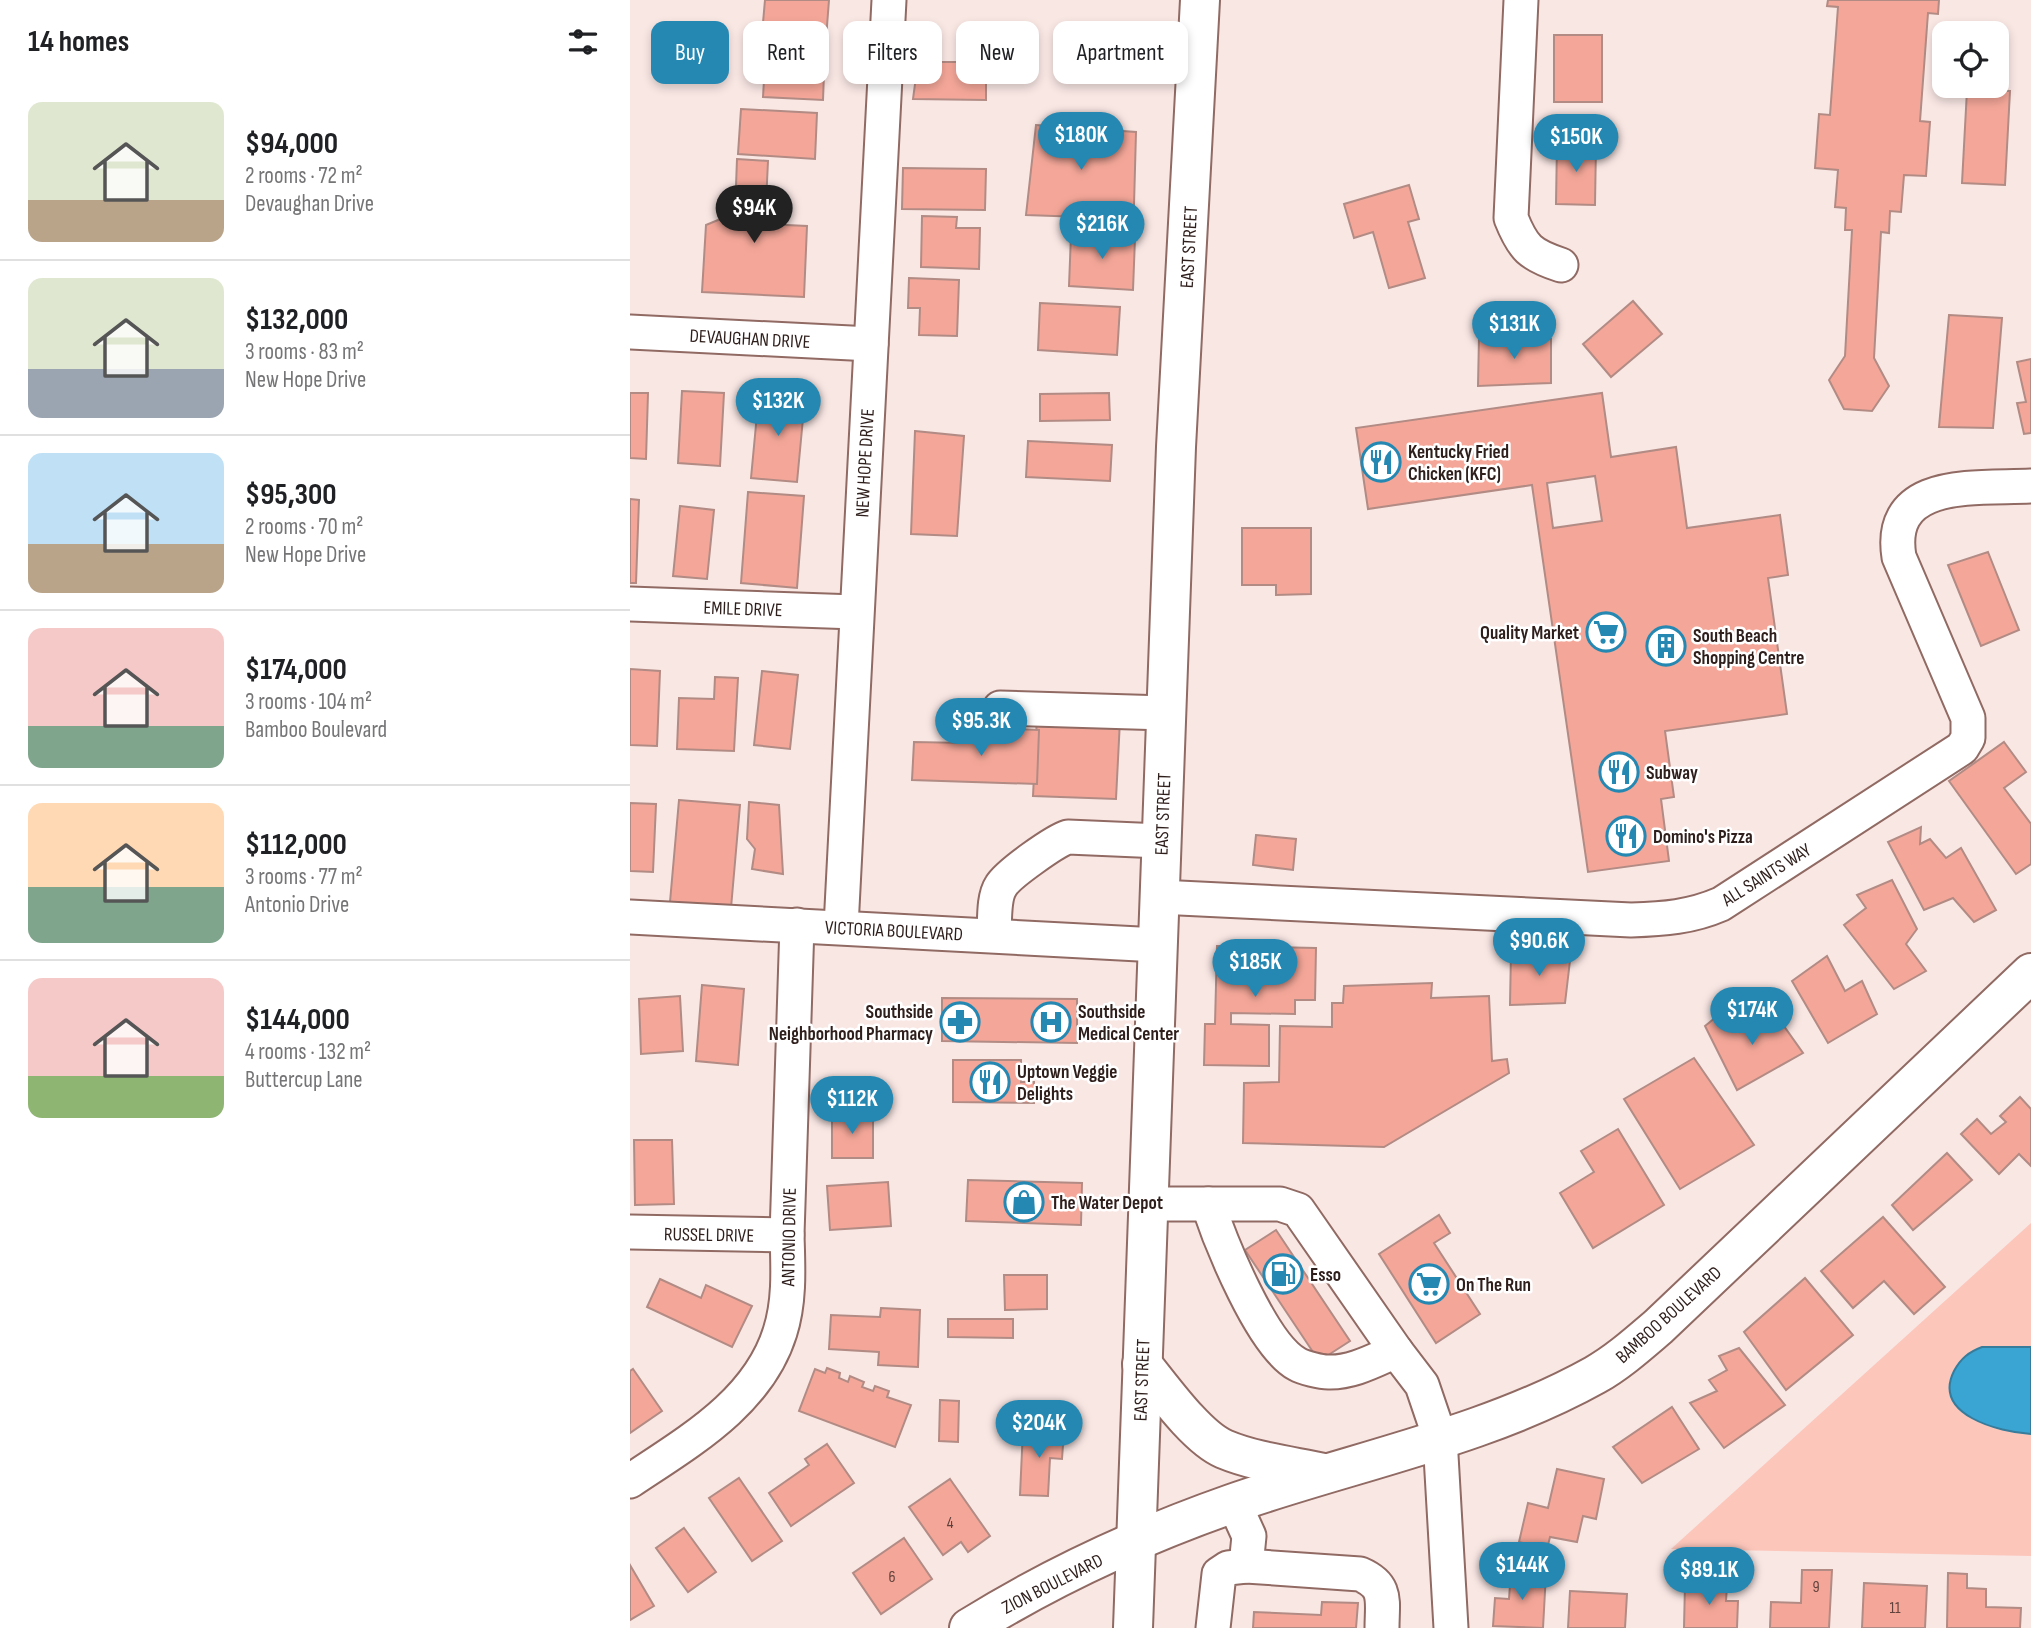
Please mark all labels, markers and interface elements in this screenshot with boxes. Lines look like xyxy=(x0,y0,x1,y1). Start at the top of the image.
chip: Buy xyxy=(651,21,729,84)
chip: Rent xyxy=(743,21,829,84)
chip: Filters xyxy=(843,21,942,84)
chip: New xyxy=(956,21,1039,84)
chip: Apartment xyxy=(1053,21,1188,84)
map controls xyxy=(1932,21,2009,98)
button: locate xyxy=(1932,21,2009,98)
icon: filters xyxy=(564,23,602,61)
text: 14 homes xyxy=(28,24,129,60)
pin: $180K xyxy=(1032,113,1130,172)
pin: $150K xyxy=(1527,114,1625,174)
text: $180K xyxy=(1054,121,1108,149)
text: $150K xyxy=(1549,123,1603,151)
text: $94,000 xyxy=(245,126,338,162)
icon: home xyxy=(84,130,168,214)
text: 2 rooms · 72 m² xyxy=(245,162,363,190)
pin: $94K xyxy=(713,186,795,245)
text: Devaughan Drive xyxy=(245,190,374,218)
text: $94K xyxy=(732,194,776,222)
pin: $216K xyxy=(1053,202,1151,261)
street label: EAST STREET xyxy=(1176,205,1203,289)
text: $216K xyxy=(1075,210,1129,238)
text: $132,000 xyxy=(245,302,348,338)
pin: $131K xyxy=(1465,302,1563,361)
icon: home xyxy=(84,306,168,390)
text: $131K xyxy=(1488,310,1540,338)
street label: DEVAUGHAN DRIVE xyxy=(689,325,811,354)
text: 3 rooms · 83 m² xyxy=(245,338,364,366)
text: New Hope Drive xyxy=(245,366,366,394)
pin: $132K xyxy=(729,378,827,438)
text: $132K xyxy=(752,387,804,415)
street label: NEW HOPE DRIVE xyxy=(851,408,880,518)
restaurant icon: Kentucky Fried Chicken (KFC) xyxy=(1360,441,1402,483)
place label: Kentucky Fried Chicken (KFC) xyxy=(1408,441,1509,486)
text: $95,300 xyxy=(245,477,337,513)
icon: home xyxy=(84,481,168,565)
text: 2 rooms · 70 m² xyxy=(245,513,363,541)
text: New Hope Drive xyxy=(245,541,366,569)
street label: EMILE DRIVE xyxy=(703,597,783,622)
supermarket icon: Quality Market xyxy=(1585,611,1627,653)
place label: Quality Market xyxy=(1480,622,1579,645)
building icon: South Beach Shopping Centre xyxy=(1645,625,1687,667)
place label: South Beach Shopping Centre xyxy=(1693,625,1804,670)
text: $174,000 xyxy=(245,652,347,688)
icon: home xyxy=(84,656,168,740)
text: 3 rooms · 104 m² xyxy=(245,688,372,716)
pin: $95.3K xyxy=(924,698,1038,758)
text: $95.3K xyxy=(951,707,1011,735)
text: Bamboo Boulevard xyxy=(245,716,387,744)
restaurant icon: Subway xyxy=(1598,751,1640,793)
place label: Subway xyxy=(1646,762,1698,785)
street label: EAST STREET xyxy=(1151,772,1176,856)
restaurant icon: Domino's Pizza xyxy=(1605,815,1647,857)
place label: Domino's Pizza xyxy=(1653,826,1753,849)
text: $112,000 xyxy=(245,827,347,863)
icon: home xyxy=(84,831,168,915)
street label: ALL SAINTS WAY xyxy=(1717,839,1816,912)
text: 3 rooms · 77 m² xyxy=(245,863,363,891)
text: Antonio Drive xyxy=(245,891,349,919)
street label: VICTORIA BOULEVARD xyxy=(824,916,964,947)
pin: $90.6K xyxy=(1482,918,1596,978)
text: $90.6K xyxy=(1509,927,1569,955)
pin: $185K xyxy=(1206,940,1304,999)
text: $185K xyxy=(1228,948,1282,976)
pin: $174K xyxy=(1703,988,1801,1047)
text: $174K xyxy=(1726,996,1778,1024)
place label: Southside Neighborhood Pharmacy xyxy=(769,1001,933,1046)
pharmacy icon: Southside Neighborhood Pharmacy xyxy=(939,1001,981,1043)
hospital icon: Southside Medical Center xyxy=(1030,1001,1072,1043)
place label: Southside Medical Center xyxy=(1078,1001,1179,1046)
text: $144,000 xyxy=(245,1002,350,1038)
icon: home xyxy=(84,1006,168,1090)
text: 4 rooms · 132 m² xyxy=(245,1038,371,1066)
restaurant icon: Uptown Veggie Delights xyxy=(969,1061,1011,1103)
place label: Uptown Veggie Delights xyxy=(1017,1061,1117,1106)
text: Buttercup Lane xyxy=(245,1066,363,1094)
pin: $112K xyxy=(803,1076,901,1136)
text: $112K xyxy=(826,1085,878,1113)
shop icon: The Water Depot xyxy=(1003,1181,1045,1223)
street label: ANTONIO DRIVE xyxy=(777,1187,802,1288)
place label: The Water Depot xyxy=(1051,1192,1163,1215)
street label: RUSSEL DRIVE xyxy=(664,1223,754,1248)
fuel station icon: Esso xyxy=(1262,1253,1304,1295)
street label: BAMBOO BOULEVARD xyxy=(1611,1262,1727,1369)
supermarket icon: On The Run xyxy=(1408,1263,1450,1305)
place label: Esso xyxy=(1310,1264,1341,1287)
place label: On The Run xyxy=(1456,1274,1531,1297)
street label: EAST STREET xyxy=(1130,1338,1155,1422)
pin: $204K xyxy=(990,1400,1088,1460)
text: $204K xyxy=(1012,1409,1066,1437)
house number: 4 xyxy=(947,1514,954,1533)
pin: $144K xyxy=(1473,1542,1571,1602)
pin: $89.1K xyxy=(1652,1548,1766,1607)
street label: ZION BOULEVARD xyxy=(998,1549,1107,1620)
text: $144K xyxy=(1495,1551,1549,1579)
text: $89.1K xyxy=(1679,1556,1739,1584)
house number: 6 xyxy=(888,1568,896,1587)
house number: 9 xyxy=(1812,1578,1820,1597)
house number: 11 xyxy=(1889,1599,1901,1618)

